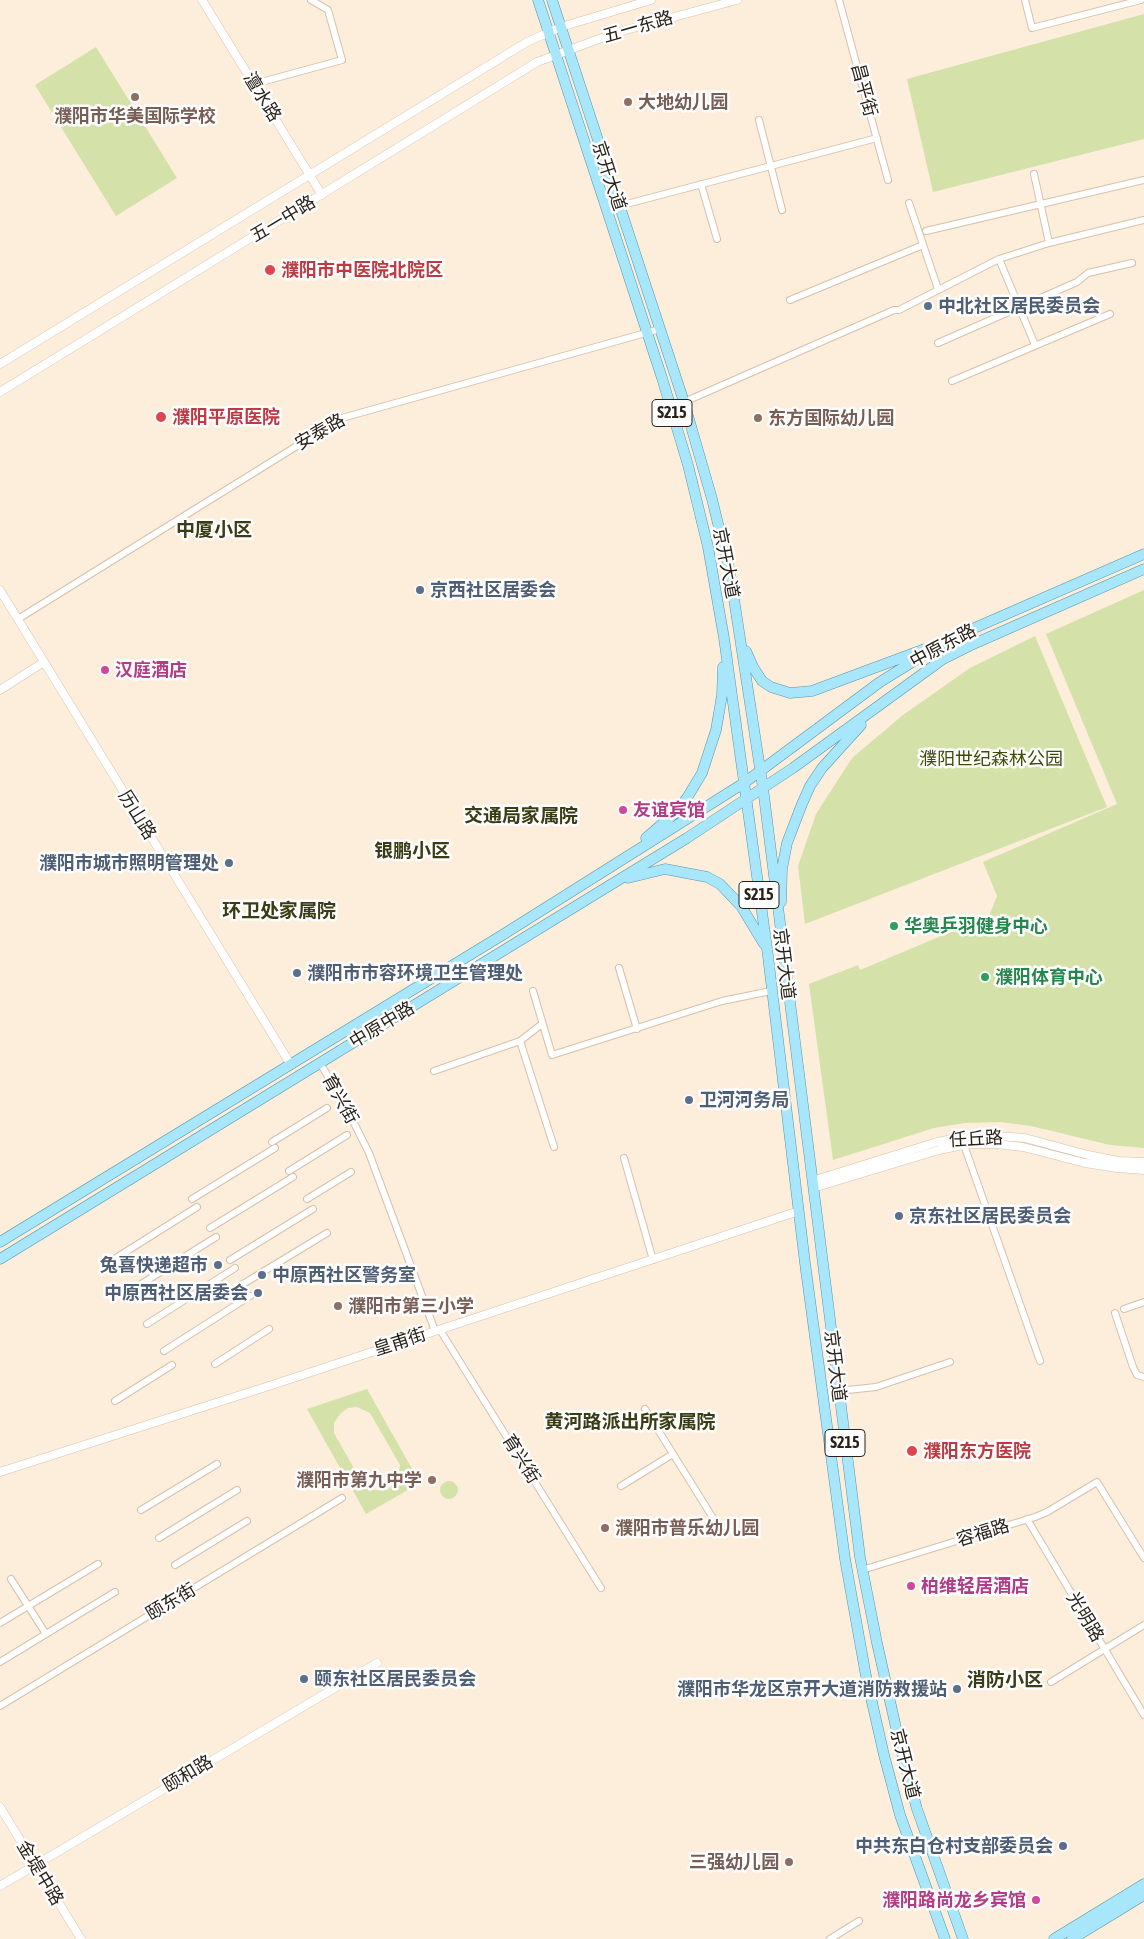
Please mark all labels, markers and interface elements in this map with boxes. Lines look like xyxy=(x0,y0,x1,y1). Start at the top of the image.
street label: 五一东路 xyxy=(600,7,676,47)
street label: 昌平街 xyxy=(847,61,881,119)
street label: 澶水路 xyxy=(239,68,285,126)
marker: 濮阳市华美国际学校 xyxy=(129,91,141,103)
place label: 大地幼儿园 xyxy=(638,91,728,113)
marker: 大地幼儿园 xyxy=(622,96,634,108)
place label: 濮阳市华美国际学校 xyxy=(54,105,216,127)
street label: 京开大道 xyxy=(588,138,630,214)
street label: 五一中路 xyxy=(247,191,319,247)
place label: 濮阳市中医院北院区 xyxy=(281,259,443,281)
marker: 濮阳市中医院北院区 xyxy=(263,263,277,277)
place label: 中北社区居民委员会 xyxy=(938,295,1100,317)
marker: 中北社区居民委员会 xyxy=(922,300,934,312)
road number: S215 xyxy=(652,399,692,426)
place label: 濮阳平原医院 xyxy=(172,406,280,428)
place label: 东方国际幼儿园 xyxy=(768,407,894,429)
street label: 安泰路 xyxy=(291,409,349,455)
marker: 濮阳平原医院 xyxy=(154,410,168,424)
marker: 东方国际幼儿园 xyxy=(752,412,764,424)
district label: 中厦小区 xyxy=(176,519,252,541)
street label: 京开大道 xyxy=(709,526,743,600)
place label: 京西社区居委会 xyxy=(430,579,556,601)
marker: 京西社区居委会 xyxy=(414,584,426,596)
street label: 中原东路 xyxy=(906,620,980,672)
place label: 汉庭酒店 xyxy=(115,659,187,681)
marker: 汉庭酒店 xyxy=(99,664,111,676)
park label: 濮阳世纪森林公园 xyxy=(919,748,1063,770)
street label: 历山路 xyxy=(114,786,160,844)
place label: 友谊宾馆 xyxy=(633,799,705,821)
marker: 友谊宾馆 xyxy=(617,804,629,816)
district label: 交通局家属院 xyxy=(464,805,578,827)
district label: 银鹏小区 xyxy=(374,840,450,862)
place label: 濮阳市城市照明管理处 xyxy=(39,852,219,874)
marker: 濮阳市城市照明管理处 xyxy=(223,857,235,869)
road number: S215 xyxy=(739,882,779,908)
district label: 环卫处家属院 xyxy=(222,900,336,922)
place label: 华奥乒羽健身中心 xyxy=(904,915,1048,937)
marker: 华奥乒羽健身中心 xyxy=(888,920,900,932)
street label: 京开大道 xyxy=(769,927,799,1001)
place label: 濮阳市市容环境卫生管理处 xyxy=(307,962,523,984)
place label: 濮阳体育中心 xyxy=(995,966,1103,988)
marker: 濮阳市市容环境卫生管理处 xyxy=(291,967,303,979)
marker: 濮阳体育中心 xyxy=(979,971,991,983)
street label: 中原中路 xyxy=(346,997,418,1053)
street label: 育兴街 xyxy=(317,1070,363,1128)
place label: 卫河河务局 xyxy=(699,1089,789,1111)
marker: 卫河河务局 xyxy=(683,1094,695,1106)
street label: 任丘路 xyxy=(948,1127,1004,1151)
place label: 京东社区居民委员会 xyxy=(909,1205,1071,1227)
marker: 京东社区居民委员会 xyxy=(893,1210,905,1222)
place label: 兔喜快递超市 xyxy=(100,1254,208,1276)
marker: 兔喜快递超市 xyxy=(212,1259,224,1271)
place label: 中原西社区警务室 xyxy=(272,1264,416,1286)
marker: 中原西社区警务室 xyxy=(256,1269,268,1281)
place label: 中原西社区居委会 xyxy=(104,1282,248,1304)
marker: 中原西社区居委会 xyxy=(252,1287,264,1299)
place label: 濮阳市第三小学 xyxy=(348,1295,474,1317)
marker: 濮阳市第三小学 xyxy=(332,1300,344,1312)
street label: 皇甫街 xyxy=(371,1323,429,1361)
street label: 京开大道 xyxy=(820,1329,850,1403)
district label: 黄河路派出所家属院 xyxy=(545,1411,715,1433)
street label: 育兴街 xyxy=(498,1430,544,1488)
road number: S215 xyxy=(825,1430,865,1456)
place label: 濮阳东方医院 xyxy=(923,1440,1031,1462)
marker: 濮阳东方医院 xyxy=(905,1444,919,1458)
place label: 濮阳市第九中学 xyxy=(296,1469,422,1491)
marker: 濮阳市第九中学 xyxy=(426,1474,438,1486)
street label: 容福路 xyxy=(954,1515,1012,1551)
place label: 濮阳市普乐幼儿园 xyxy=(615,1517,759,1539)
marker: 濮阳市普乐幼儿园 xyxy=(599,1522,611,1534)
place label: 柏维轻居酒店 xyxy=(921,1575,1029,1597)
street label: 颐东街 xyxy=(142,1579,200,1625)
marker: 柏维轻居酒店 xyxy=(905,1580,917,1592)
street label: 光明路 xyxy=(1062,1588,1108,1646)
place label: 颐东社区居民委员会 xyxy=(314,1668,476,1690)
district label: 消防小区 xyxy=(967,1669,1043,1691)
marker: 颐东社区居民委员会 xyxy=(298,1673,310,1685)
place label: 濮阳市华龙区京开大道消防救援站 xyxy=(677,1678,947,1700)
marker: 濮阳市华龙区京开大道消防救援站 xyxy=(951,1683,963,1695)
street label: 京开大道 xyxy=(886,1726,924,1802)
street label: 颐和路 xyxy=(159,1751,217,1797)
place label: 中共东白仓村支部委员会 xyxy=(855,1835,1053,1857)
street label: 金堤中路 xyxy=(12,1837,68,1909)
marker: 中共东白仓村支部委员会 xyxy=(1057,1840,1069,1852)
place label: 三强幼儿园 xyxy=(689,1851,779,1873)
marker: 三强幼儿园 xyxy=(783,1856,795,1868)
place label: 濮阳路尚龙乡宾馆 xyxy=(882,1889,1026,1911)
marker: 濮阳路尚龙乡宾馆 xyxy=(1030,1894,1042,1906)

